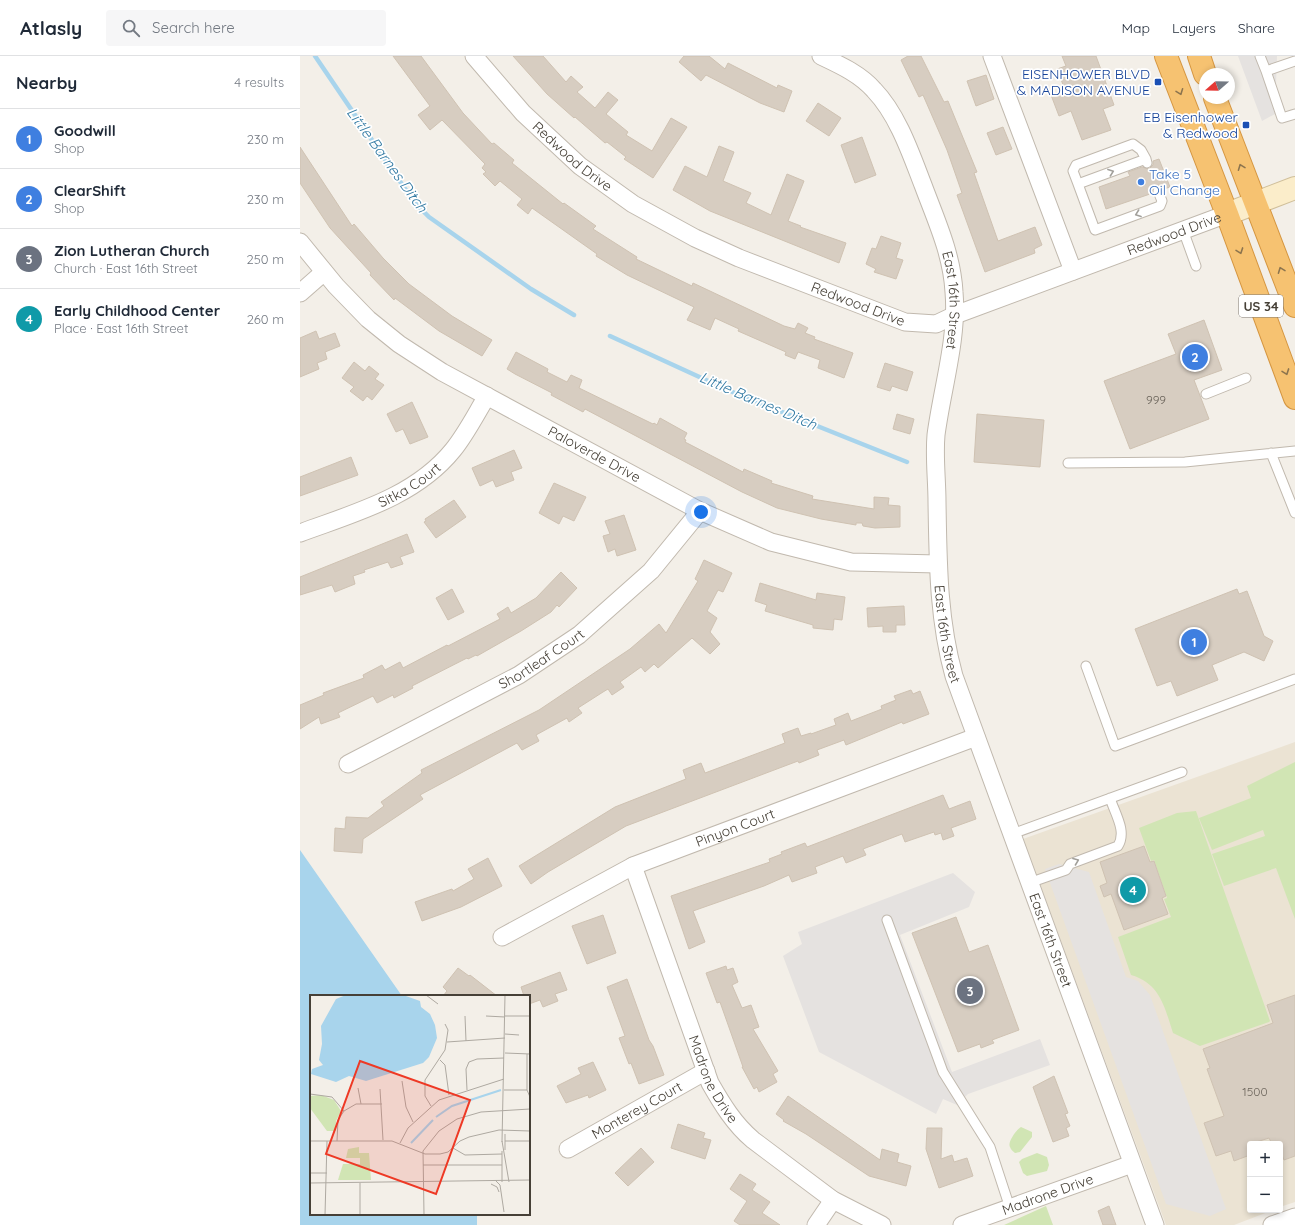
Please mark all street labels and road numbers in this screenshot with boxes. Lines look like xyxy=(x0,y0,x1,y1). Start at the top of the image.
street label: Redwood Drive xyxy=(529,117,616,195)
street label: Redwood Drive xyxy=(1124,208,1224,259)
street label: East 16th Street xyxy=(938,249,964,351)
street label: Redwood Drive xyxy=(809,278,908,330)
road number: US 34 xyxy=(1239,295,1283,317)
street label: Paloverde Drive xyxy=(545,422,644,486)
street label: Sitka Court xyxy=(375,458,445,511)
street label: East 16th Street xyxy=(931,584,965,686)
street label: Shortleaf Court xyxy=(495,625,588,693)
street label: Pinyon Court xyxy=(693,804,777,851)
street label: East 16th Street xyxy=(1025,890,1076,990)
street label: Madrone Drive xyxy=(685,1033,742,1127)
street label: Monterey Court xyxy=(588,1077,685,1143)
street label: Madrone Drive xyxy=(1000,1170,1096,1219)

